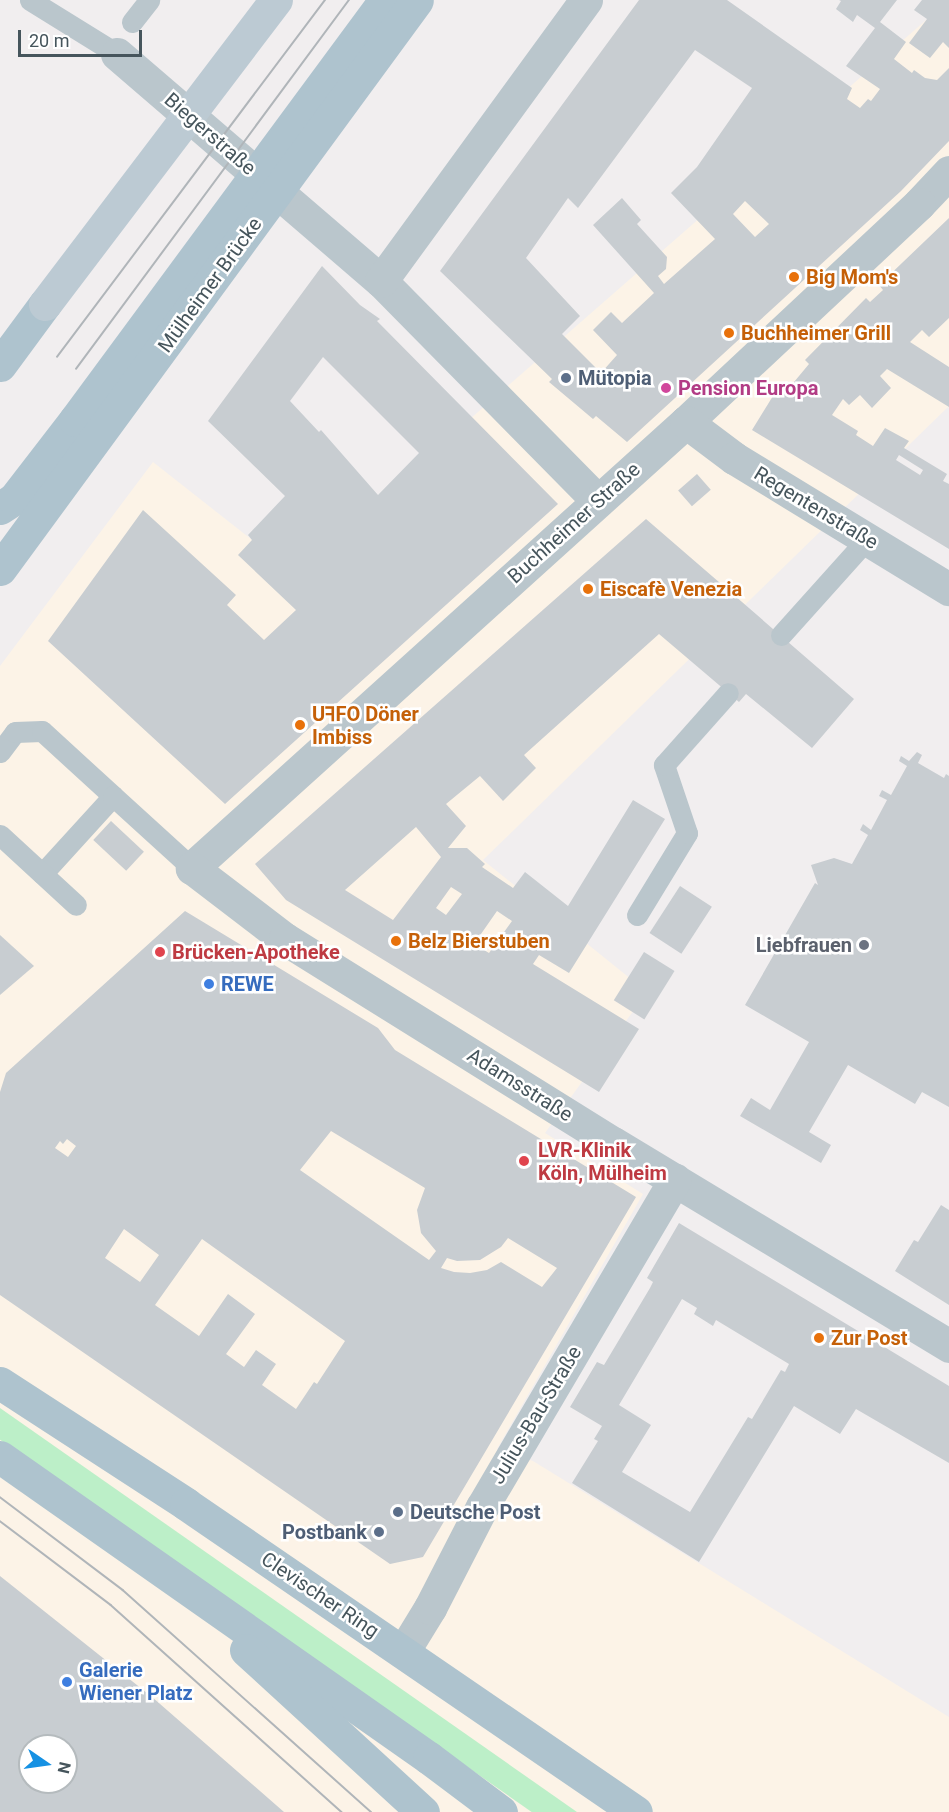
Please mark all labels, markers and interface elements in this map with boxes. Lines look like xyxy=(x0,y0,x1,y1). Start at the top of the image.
scale bar xyxy=(21,18,146,56)
text: 20 m xyxy=(29,30,69,51)
street label: Biegerstraße xyxy=(159,88,261,180)
street label: Mülheimer Brücke xyxy=(153,213,267,357)
place label: Big Mom's xyxy=(806,265,898,289)
marker: Big Mom's xyxy=(787,270,801,284)
place label: Buchheimer Grill xyxy=(741,321,891,345)
marker: Buchheimer Grill xyxy=(722,326,736,340)
place label: Mütopia xyxy=(578,366,652,390)
marker: Mütopia xyxy=(559,371,573,385)
place label: Pension Europa xyxy=(678,376,818,400)
marker: Pension Europa xyxy=(659,381,673,395)
street label: Buchheimer Straße xyxy=(503,457,645,589)
street label: Regentenstraße xyxy=(750,461,882,555)
place label: Eiscafè Venezia xyxy=(600,577,742,601)
marker: Eiscafè Venezia xyxy=(581,582,595,596)
place label: UꟻFO Döner Imbiss xyxy=(312,702,419,749)
marker: UꟻFO Döner Imbiss xyxy=(293,718,307,732)
place label: Belz Bierstuben xyxy=(408,929,550,953)
place label: Liebfrauen xyxy=(756,933,852,957)
marker: Belz Bierstuben xyxy=(389,934,403,948)
marker: Liebfrauen xyxy=(857,938,871,952)
place label: Brücken-Apotheke xyxy=(172,940,340,964)
marker: Brücken-Apotheke xyxy=(153,945,167,959)
place label: REWE xyxy=(221,972,274,996)
marker: REWE xyxy=(202,977,216,991)
street label: Adamsstraße xyxy=(463,1043,577,1127)
place label: LVR-Klinik Köln, Mülheim xyxy=(538,1138,667,1185)
marker: LVR-Klinik Köln, Mülheim xyxy=(515,1152,533,1170)
place label: Zur Post xyxy=(831,1326,908,1350)
marker: Zur Post xyxy=(812,1331,826,1345)
street label: Julius-Bau-Straße xyxy=(485,1342,587,1488)
place label: Deutsche Post xyxy=(410,1500,541,1524)
marker: Deutsche Post xyxy=(391,1505,405,1519)
place label: Postbank xyxy=(282,1520,367,1544)
marker: Postbank xyxy=(372,1525,386,1539)
street label: Clevischer Ring xyxy=(257,1547,383,1643)
place label: Galerie Wiener Platz xyxy=(79,1658,193,1705)
marker: Galerie Wiener Platz xyxy=(60,1675,74,1689)
north arrow xyxy=(18,1734,78,1794)
text: N xyxy=(54,1760,75,1775)

